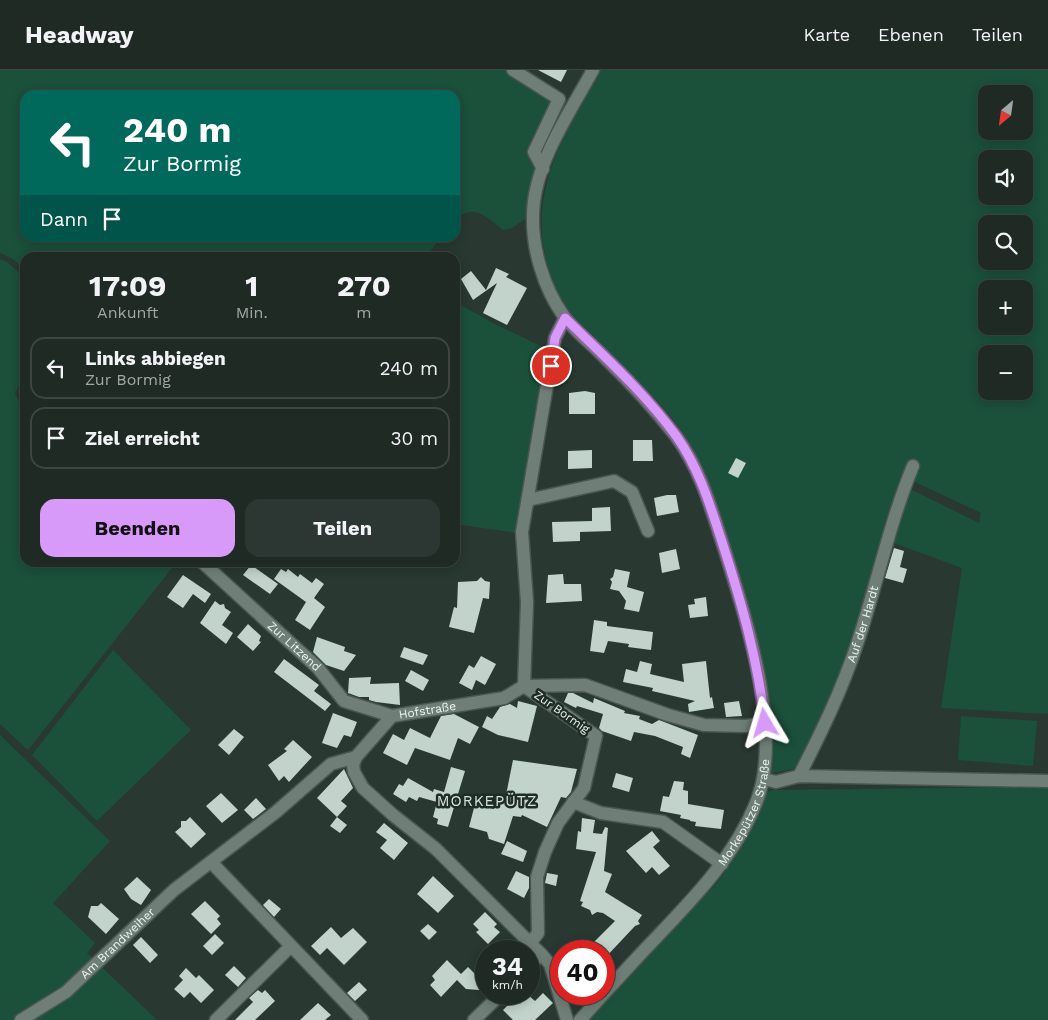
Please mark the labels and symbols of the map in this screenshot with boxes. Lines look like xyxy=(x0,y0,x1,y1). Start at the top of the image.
north arrow xyxy=(978,85,1032,140)
pin xyxy=(530,345,572,387)
street label: Auf der Hardt xyxy=(844,584,881,664)
street label: Zur Litzend xyxy=(265,619,324,674)
street label: Zur Bormig xyxy=(532,688,593,737)
position arrow xyxy=(738,696,790,748)
street label: Hofstraße xyxy=(398,699,457,722)
street label: Morkepützer Straße xyxy=(715,758,772,869)
district label: MORKEPÜTZ xyxy=(437,792,537,810)
street label: Am Brandweiher xyxy=(78,905,158,982)
speed limit sign: 40 xyxy=(550,940,615,1005)

